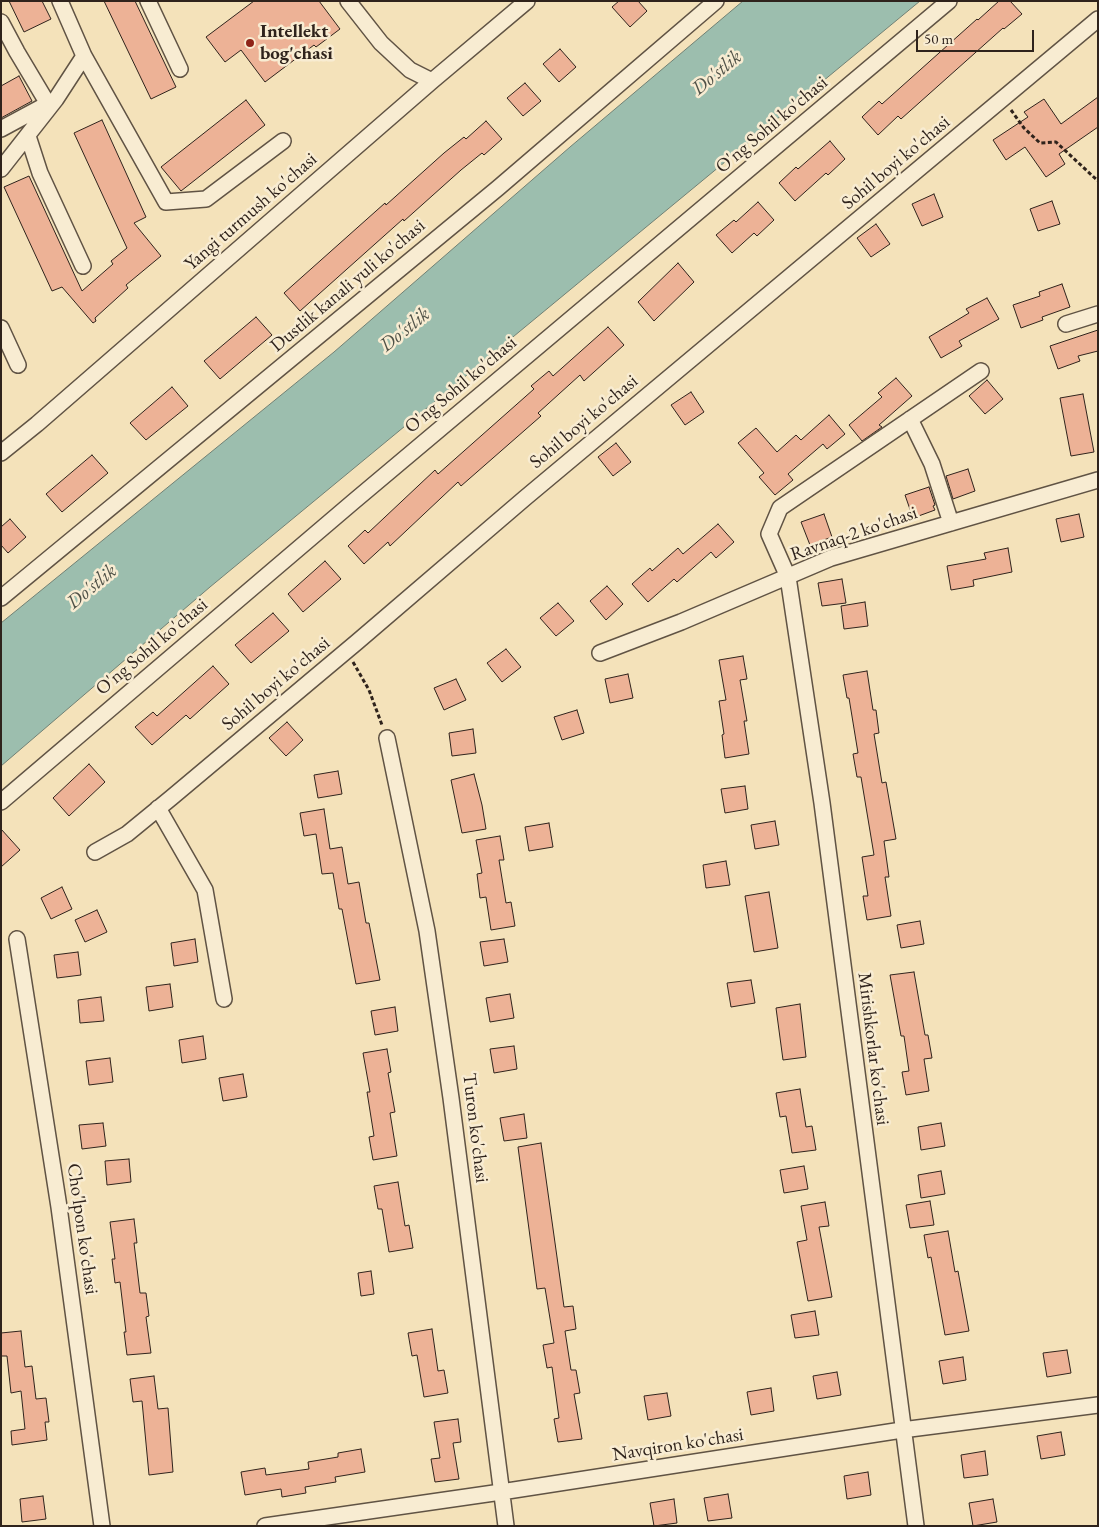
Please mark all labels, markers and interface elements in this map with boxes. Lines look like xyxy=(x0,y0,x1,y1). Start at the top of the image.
scale bar xyxy=(919,20,1036,52)
place label: Intellekt bog'chasi xyxy=(260,21,333,65)
text: 50 m xyxy=(924,29,953,48)
marker: Intellekt bog'chasi xyxy=(244,37,256,49)
water label: Do'stlik xyxy=(687,45,747,101)
street label: O'ng Sohil ko'chasi xyxy=(711,72,833,178)
street label: Sohil boyi ko'chasi xyxy=(837,111,955,215)
street label: Yangi turmush ko'chasi xyxy=(180,148,322,276)
street label: Dustlik kanali yuli ko'chasi xyxy=(266,215,430,357)
water label: Do'stlik xyxy=(375,302,435,358)
street label: O'ng Sohil ko'chasi xyxy=(400,332,522,438)
street label: Sohil boyi ko'chasi xyxy=(525,370,643,474)
street label: Ravnaq-2 ko'chasi xyxy=(788,502,920,566)
water label: Do'stlik xyxy=(62,559,122,615)
street label: O'ng Sohil ko'chasi xyxy=(91,594,213,700)
street label: Sohil boyi ko'chasi xyxy=(217,632,335,736)
street label: Mirishkorlar ko'chasi xyxy=(852,971,894,1127)
street label: Turon ko'chasi xyxy=(457,1072,493,1184)
street label: Cho'lpon ko'chasi xyxy=(62,1162,102,1296)
street label: Navqiron ko'chasi xyxy=(611,1423,745,1467)

